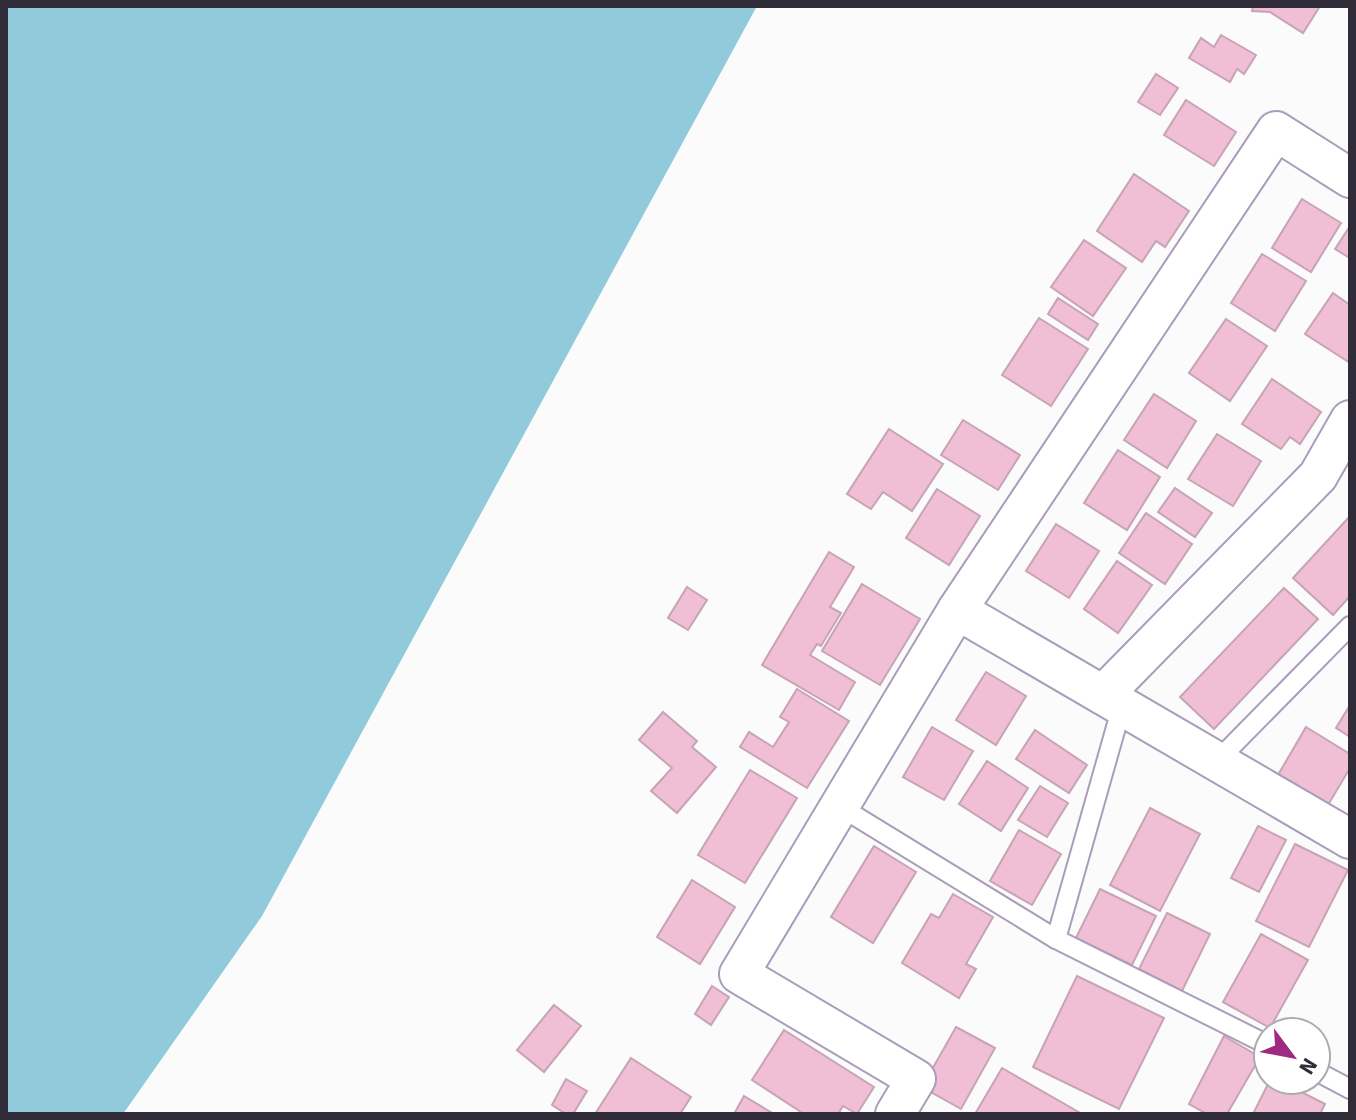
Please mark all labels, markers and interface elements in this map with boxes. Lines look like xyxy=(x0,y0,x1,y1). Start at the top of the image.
north arrow xyxy=(1252,1016,1332,1096)
text: N xyxy=(1291,1051,1326,1081)

